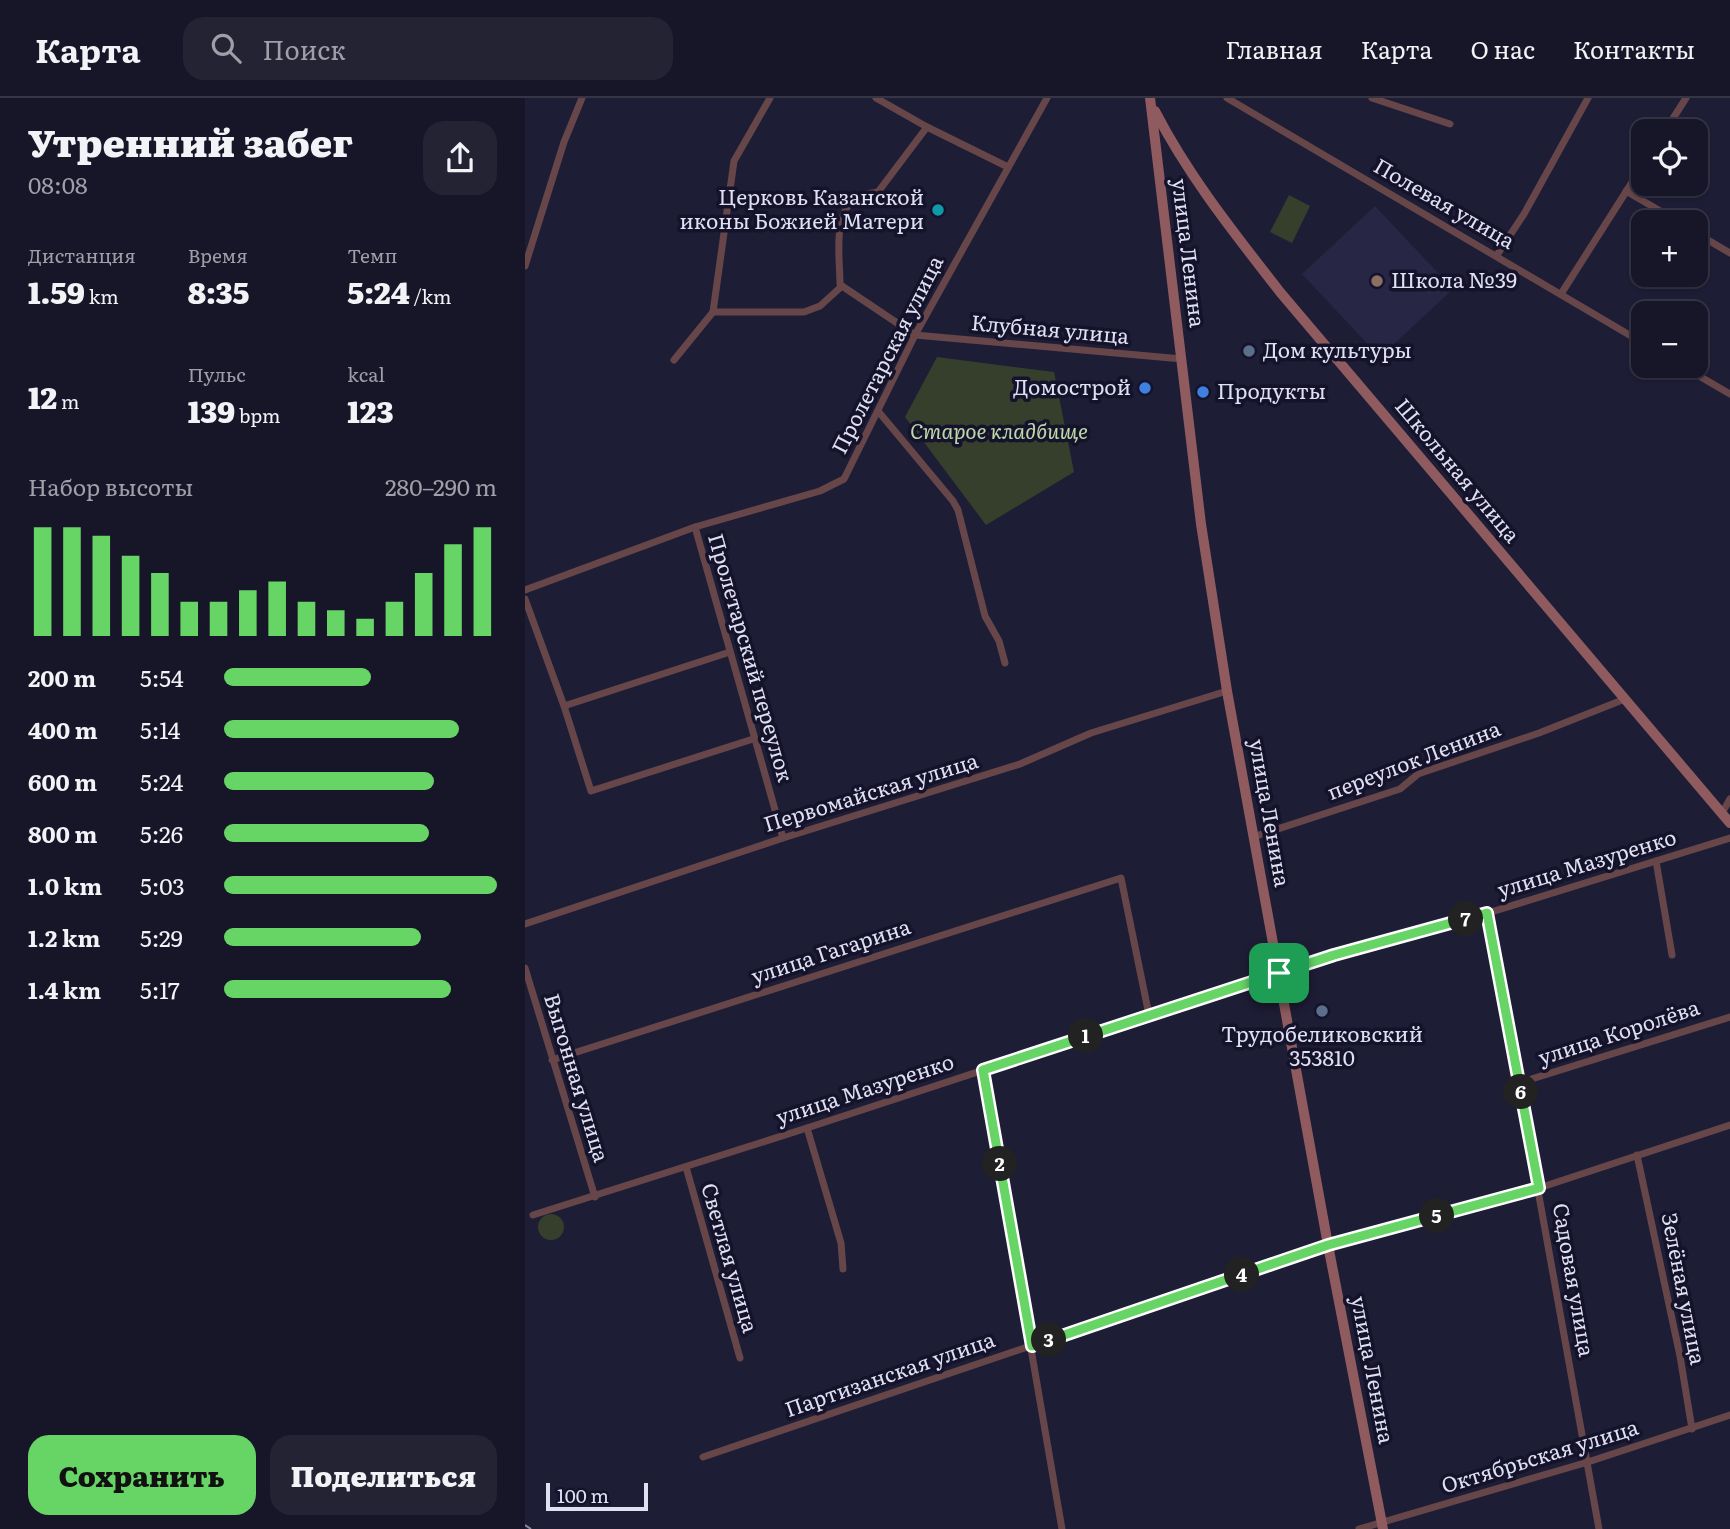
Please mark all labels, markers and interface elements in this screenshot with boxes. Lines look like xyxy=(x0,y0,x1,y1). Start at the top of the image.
search box xyxy=(183,17,673,80)
text: Карта xyxy=(35,24,141,73)
icon: search xyxy=(207,29,245,67)
text: Поиск xyxy=(263,29,346,68)
text: Главная xyxy=(1225,31,1323,66)
text: Карта xyxy=(1361,31,1433,66)
text: О нас xyxy=(1471,31,1535,66)
text: Контакты xyxy=(1573,31,1695,66)
text: Утренний забег xyxy=(28,112,353,169)
map controls xyxy=(1631,119,1708,378)
button: locate xyxy=(1631,119,1708,196)
button: share xyxy=(423,121,497,195)
street label: Полевая улица xyxy=(1369,149,1522,255)
text: 08:08 xyxy=(28,167,88,201)
street label: улица Ленина xyxy=(1166,176,1215,330)
place label: Церковь Казанской иконы Божией Матери xyxy=(679,180,924,235)
marker: Церковь Казанской иконы Божией Матери xyxy=(930,202,946,218)
button: + xyxy=(1631,210,1708,287)
text: Дистанция xyxy=(28,241,136,269)
text: Время xyxy=(188,241,248,269)
text: Темп xyxy=(347,241,397,269)
street label: Пролетарская улица xyxy=(822,249,950,458)
place label: Школа №39 xyxy=(1391,263,1517,294)
text: 1.59 xyxy=(28,269,85,313)
text: 8:35 xyxy=(188,269,249,313)
text: 5:24 xyxy=(347,269,410,313)
marker: Школа №39 xyxy=(1369,273,1385,289)
text: km xyxy=(85,282,119,310)
text: /km xyxy=(410,282,452,310)
button: − xyxy=(1631,301,1708,378)
street label: Клубная улица xyxy=(970,305,1131,350)
place label: Дом культуры xyxy=(1263,333,1412,364)
marker: Дом культуры xyxy=(1241,343,1257,359)
text: Пульс xyxy=(188,360,246,388)
text: kcal xyxy=(347,360,385,388)
place label: Домострой xyxy=(1013,370,1131,401)
text: 12 xyxy=(28,374,57,418)
place label: Продукты xyxy=(1217,374,1326,405)
marker: Домострой xyxy=(1137,380,1153,396)
marker: Продукты xyxy=(1195,384,1211,400)
text: m xyxy=(57,387,79,415)
text: 139 xyxy=(188,388,235,432)
text: 123 xyxy=(347,388,394,432)
street label: Школьная улица xyxy=(1389,390,1529,549)
text: bpm xyxy=(235,401,280,429)
park label: Старое кладбище xyxy=(910,414,1088,445)
text: Набор высоты xyxy=(28,469,193,503)
text: 280–290 m xyxy=(385,469,497,503)
street label: Пролетарский переулок xyxy=(702,529,803,786)
text: 200 m xyxy=(28,660,96,694)
text: 5:54 xyxy=(140,660,184,694)
street label: переулок Ленина xyxy=(1322,711,1505,806)
text: 400 m xyxy=(28,712,98,746)
text: 5:14 xyxy=(140,712,180,746)
street label: улица Ленина xyxy=(1243,736,1300,890)
street label: Первомайская улица xyxy=(759,743,982,838)
text: 600 m xyxy=(28,764,97,798)
text: 5:24 xyxy=(140,764,183,798)
text: 800 m xyxy=(28,816,97,850)
text: 5:26 xyxy=(140,816,183,850)
street label: улица Мазуренко xyxy=(1493,820,1679,904)
text: 1.0 km xyxy=(28,868,102,902)
text: 5:03 xyxy=(140,868,185,902)
pin: 7 xyxy=(1448,902,1483,936)
text: 7 xyxy=(1460,904,1471,932)
street label: улица Гагарина xyxy=(746,909,915,990)
text: 1.2 km xyxy=(28,920,100,954)
text: 5:29 xyxy=(140,920,183,954)
pin xyxy=(1249,943,1309,1003)
icon: arrive xyxy=(1260,954,1298,992)
text: 1.4 km xyxy=(28,972,101,1006)
text: 5:17 xyxy=(140,972,180,1006)
street label: Выгонная улица xyxy=(538,989,619,1166)
street label: улица Королёва xyxy=(1534,990,1704,1071)
marker: Трудобеликовский 353810 xyxy=(1314,1003,1330,1019)
place label: Трудобеликовский 353810 xyxy=(1221,1017,1423,1072)
pin: 1 xyxy=(1069,1018,1103,1054)
text: 1 xyxy=(1082,1021,1089,1049)
street label: улица Мазуренко xyxy=(771,1044,957,1131)
pin: 6 xyxy=(1503,1074,1539,1110)
text: 6 xyxy=(1515,1077,1526,1105)
pin: 2 xyxy=(983,1146,1017,1182)
text: 2 xyxy=(994,1149,1005,1177)
street label: Светлая улица xyxy=(695,1179,768,1336)
pin: 5 xyxy=(1419,1198,1455,1234)
street label: Садовая улица xyxy=(1547,1200,1604,1359)
text: 5 xyxy=(1431,1201,1442,1229)
street label: Зелёная улица xyxy=(1656,1210,1715,1368)
pin: 4 xyxy=(1225,1258,1259,1292)
text: 4 xyxy=(1236,1260,1247,1288)
street label: улица Ленина xyxy=(1345,1293,1404,1447)
street label: Партизанская улица xyxy=(780,1322,999,1423)
pin: 3 xyxy=(1031,1322,1067,1358)
text: 3 xyxy=(1043,1325,1054,1353)
street label: Октябрьская улица xyxy=(1437,1410,1642,1499)
button: Сохранить xyxy=(28,1435,256,1515)
button: Поделиться xyxy=(270,1435,497,1515)
scale bar xyxy=(546,1480,647,1512)
text: 100 m xyxy=(557,1481,609,1509)

